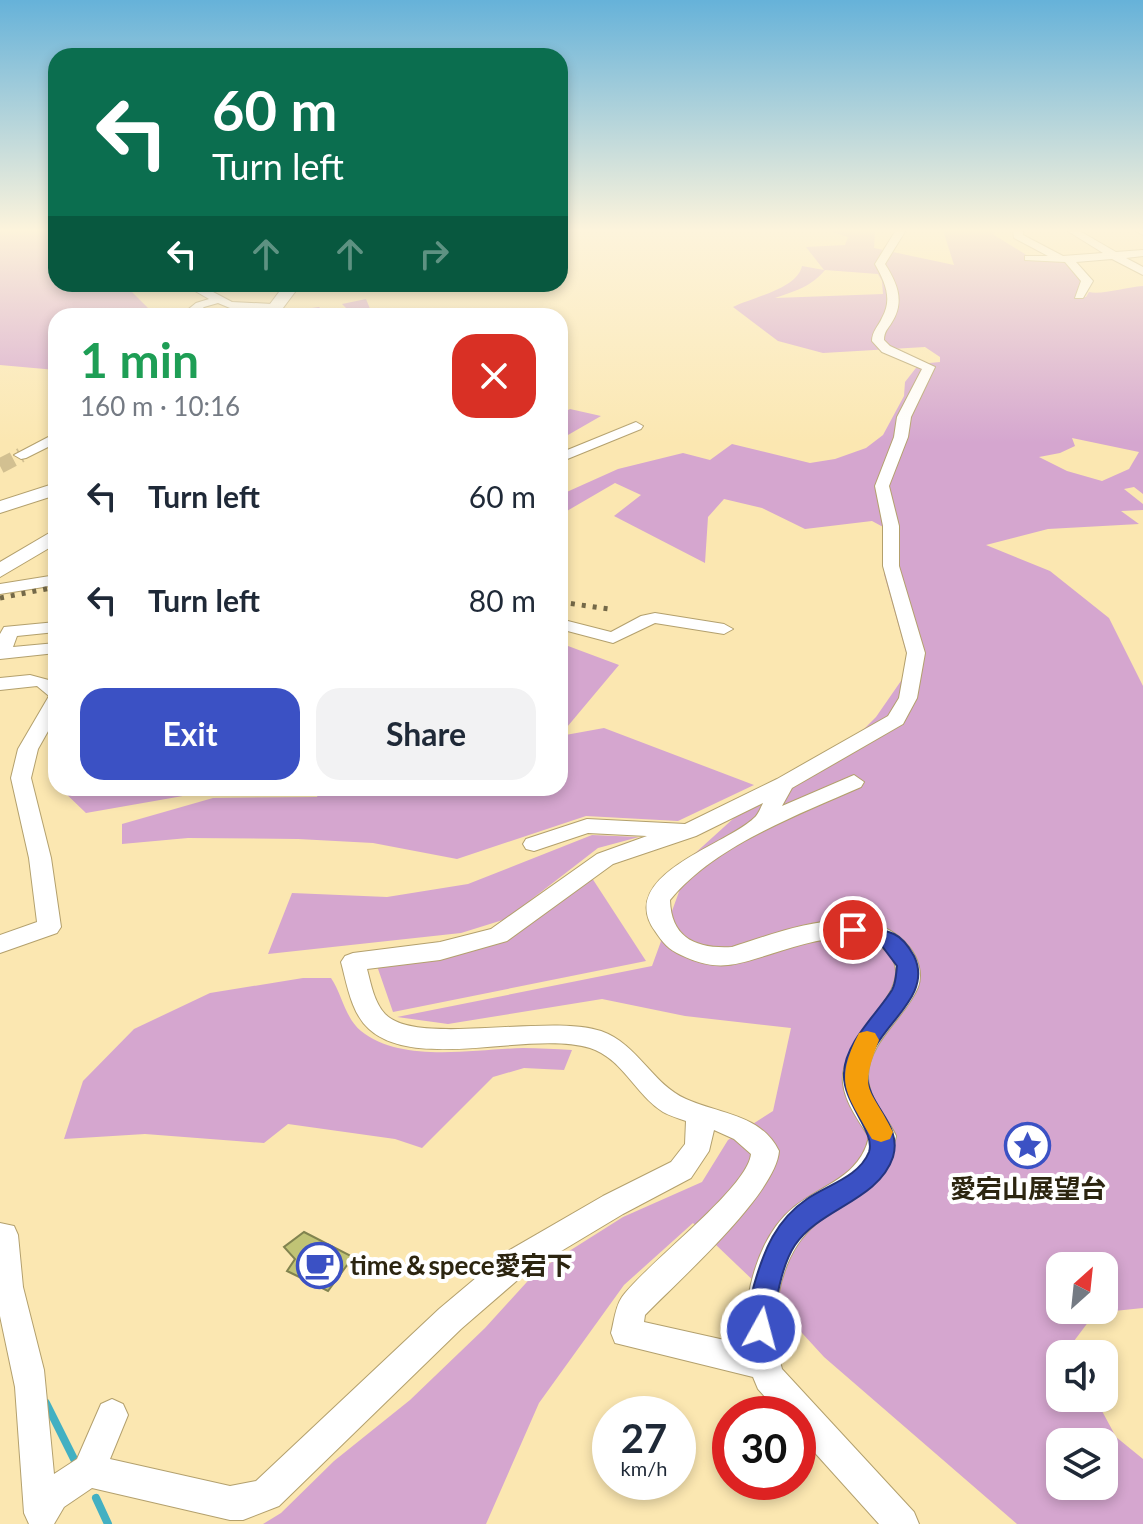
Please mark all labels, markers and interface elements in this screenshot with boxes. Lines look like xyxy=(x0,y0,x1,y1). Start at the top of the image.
text: 60 m xyxy=(212,76,337,143)
icon: left xyxy=(80,80,184,184)
text: Turn left xyxy=(212,144,344,188)
icon: left xyxy=(160,232,204,276)
icon: ahead xyxy=(244,232,288,276)
icon: ahead xyxy=(328,232,372,276)
icon: right xyxy=(412,232,456,276)
text: 1 min xyxy=(80,331,199,388)
button: close xyxy=(452,334,536,418)
text: 160 m · 10:16 xyxy=(80,390,240,422)
icon: left xyxy=(80,474,124,518)
text: Turn left xyxy=(148,478,260,514)
text: 60 m xyxy=(469,478,536,514)
icon: left xyxy=(80,578,124,622)
text: Turn left xyxy=(148,582,260,618)
text: 80 m xyxy=(469,582,536,618)
button: Exit xyxy=(80,688,300,780)
button: Share xyxy=(316,688,536,780)
pin xyxy=(819,896,887,964)
icon: arrive xyxy=(831,908,875,952)
place icon: 愛宕山展望台 xyxy=(1004,1121,1052,1169)
place label: 愛宕山展望台 xyxy=(950,1172,1106,1204)
cafe icon: time＆spece愛宕下 xyxy=(295,1241,343,1289)
place label: time＆spece愛宕下 xyxy=(350,1249,573,1281)
north arrow xyxy=(1046,1252,1118,1324)
map controls xyxy=(1046,1252,1118,1500)
position arrow xyxy=(719,1287,803,1371)
button: sound xyxy=(1046,1340,1118,1412)
speed limit sign: 30 xyxy=(712,1396,816,1500)
text: 27 xyxy=(621,1414,667,1462)
button: layers xyxy=(1046,1428,1118,1500)
text: km/h xyxy=(621,1456,667,1480)

